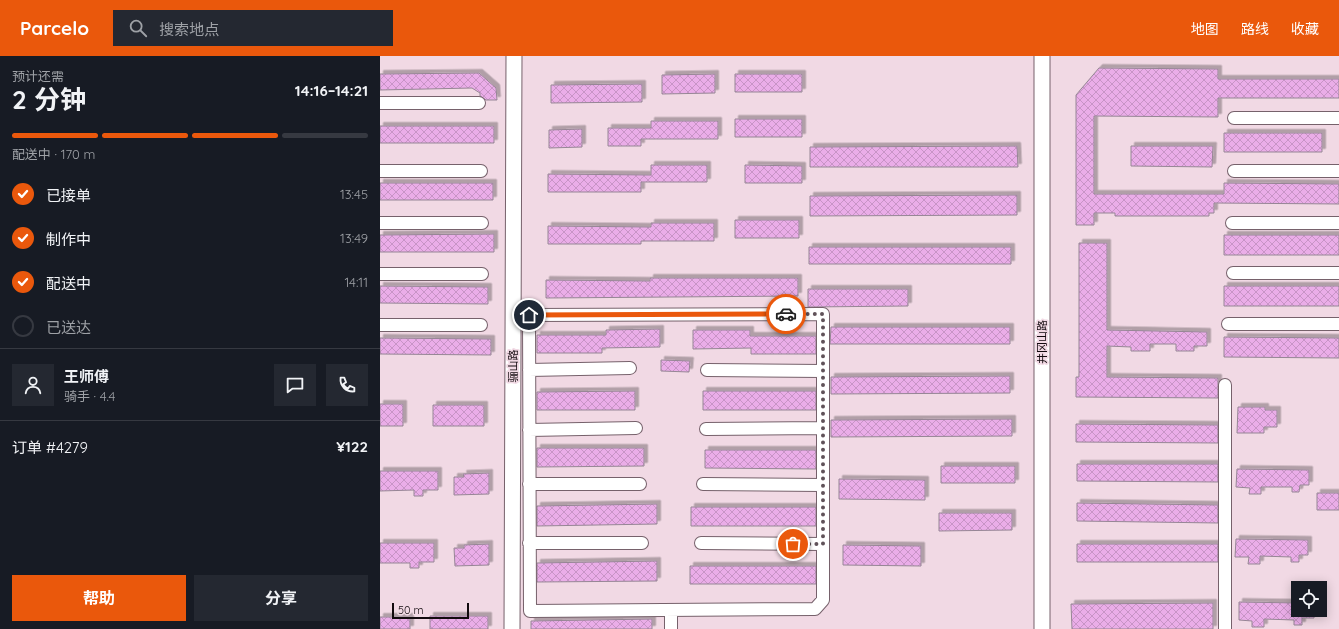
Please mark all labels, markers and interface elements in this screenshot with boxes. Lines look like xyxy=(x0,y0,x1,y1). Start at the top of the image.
search box xyxy=(113,10,393,46)
text: Parcelo xyxy=(20,16,89,40)
icon: search xyxy=(127,17,149,39)
text: 搜索地点 xyxy=(159,20,219,39)
text: 地图 xyxy=(1191,20,1219,38)
text: 路线 xyxy=(1241,20,1269,38)
text: 收藏 xyxy=(1291,20,1319,38)
text: 预计还需 xyxy=(12,68,64,84)
text: 14:16–14:21 xyxy=(295,81,368,100)
text: 2 分钟 xyxy=(12,83,86,116)
text: 配送中 · 170 m xyxy=(12,146,95,162)
icon: check xyxy=(12,183,34,205)
text: 已接单 xyxy=(46,186,91,205)
text: 13:45 xyxy=(340,186,368,202)
icon: check xyxy=(12,227,34,249)
text: 制作中 xyxy=(46,230,91,249)
text: 13:49 xyxy=(340,230,368,246)
icon: check xyxy=(12,271,34,293)
text: 配送中 xyxy=(46,274,91,293)
text: 14:11 xyxy=(344,274,368,290)
courier xyxy=(766,294,806,334)
pin xyxy=(512,298,546,332)
icon: car xyxy=(775,303,797,325)
icon: home xyxy=(518,304,540,326)
text: 已送达 xyxy=(46,318,91,337)
street label: 井冈山路 xyxy=(1035,320,1049,364)
street label: 骊山路 xyxy=(506,350,520,383)
button: person xyxy=(12,364,54,406)
button: chat xyxy=(274,364,316,406)
button: phone xyxy=(326,364,368,406)
text: 王师傅 xyxy=(64,367,109,386)
text: 骑手 · 4.4 xyxy=(64,388,115,404)
text: ¥122 xyxy=(336,437,368,456)
text: 订单 #4279 xyxy=(12,438,88,457)
pin xyxy=(776,527,810,561)
icon: bag xyxy=(782,533,804,555)
button: 帮助 xyxy=(12,575,186,621)
button: 分享 xyxy=(194,575,368,621)
map controls xyxy=(1291,581,1327,617)
button: locate xyxy=(1291,581,1327,617)
scale bar xyxy=(392,601,469,620)
text: 50 m xyxy=(398,603,424,617)

